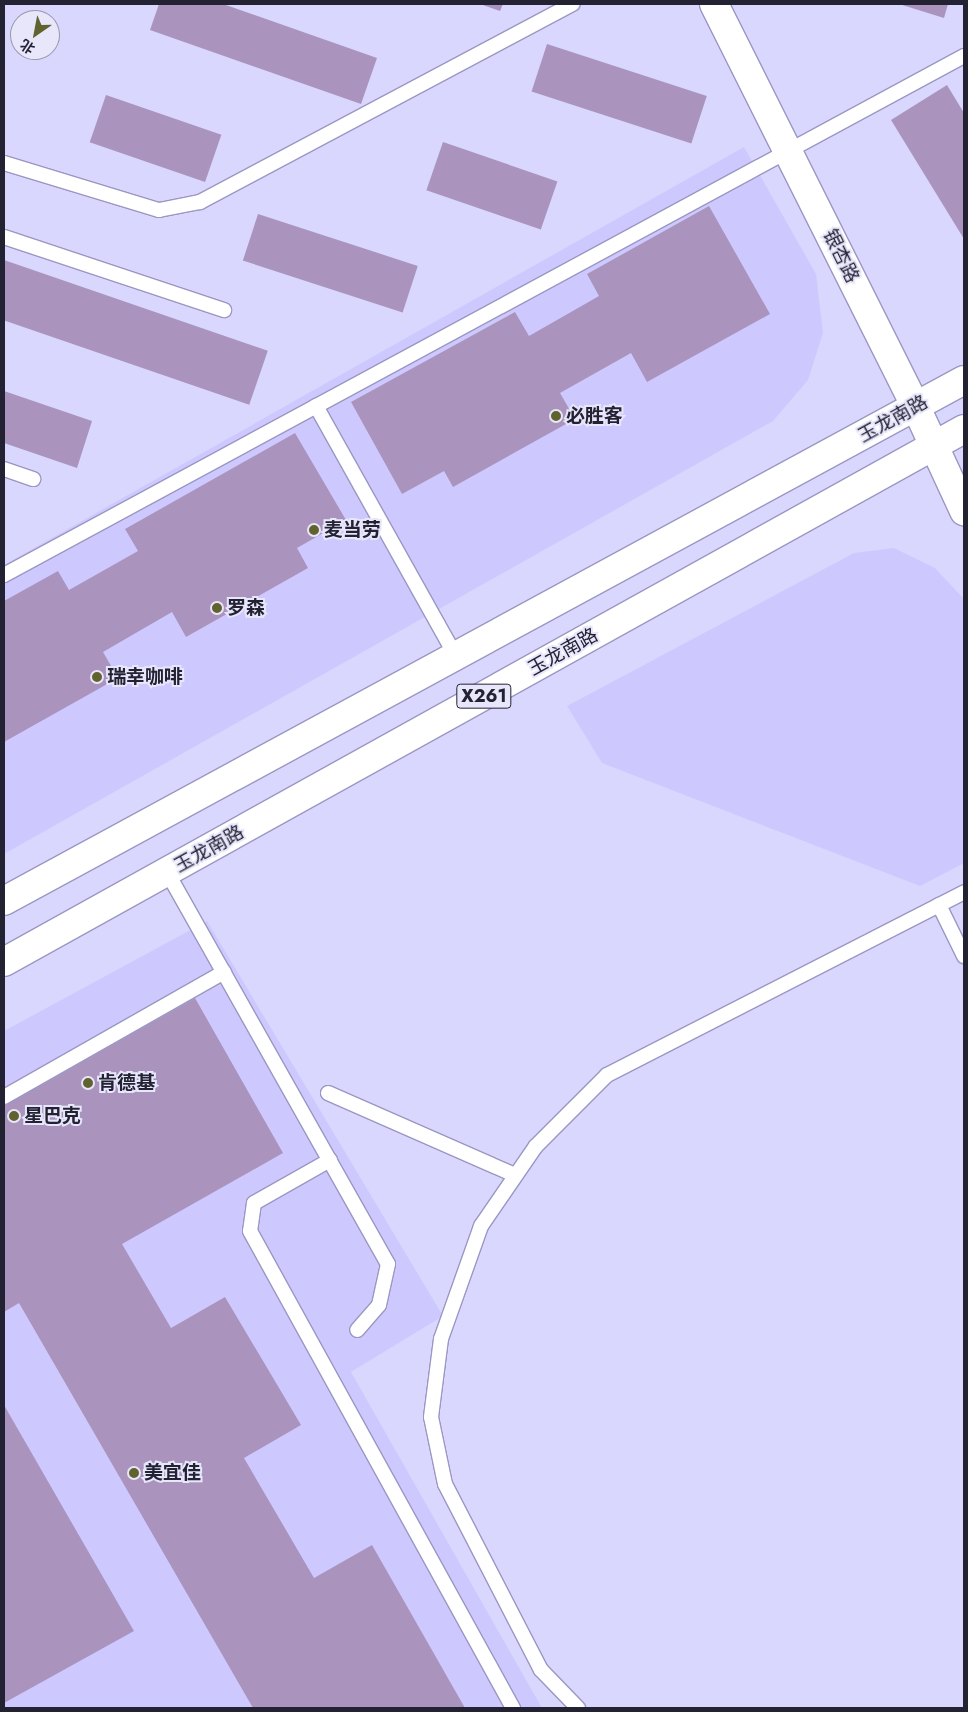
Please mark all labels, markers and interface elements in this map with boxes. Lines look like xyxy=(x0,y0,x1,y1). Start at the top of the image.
north arrow xyxy=(10,10,60,60)
text: 北 xyxy=(16,35,39,59)
street label: 银杏路 xyxy=(818,225,864,287)
street label: 玉龙南路 xyxy=(854,391,932,447)
place label: 必胜客 xyxy=(566,405,623,427)
marker: 必胜客 xyxy=(550,410,562,422)
place label: 麦当劳 xyxy=(324,519,381,541)
marker: 麦当劳 xyxy=(308,524,320,536)
place label: 罗森 xyxy=(227,597,265,619)
marker: 罗森 xyxy=(211,602,223,614)
street label: 玉龙南路 xyxy=(524,624,602,680)
place label: 瑞幸咖啡 xyxy=(107,666,183,688)
marker: 瑞幸咖啡 xyxy=(91,671,103,683)
road number: X261 xyxy=(455,680,513,711)
street label: 玉龙南路 xyxy=(170,821,248,877)
place label: 肯德基 xyxy=(98,1072,155,1094)
marker: 肯德基 xyxy=(82,1077,94,1089)
place label: 星巴克 xyxy=(24,1105,81,1127)
marker: 星巴克 xyxy=(8,1110,20,1122)
place label: 美宜佳 xyxy=(144,1462,201,1484)
marker: 美宜佳 xyxy=(128,1467,140,1479)

